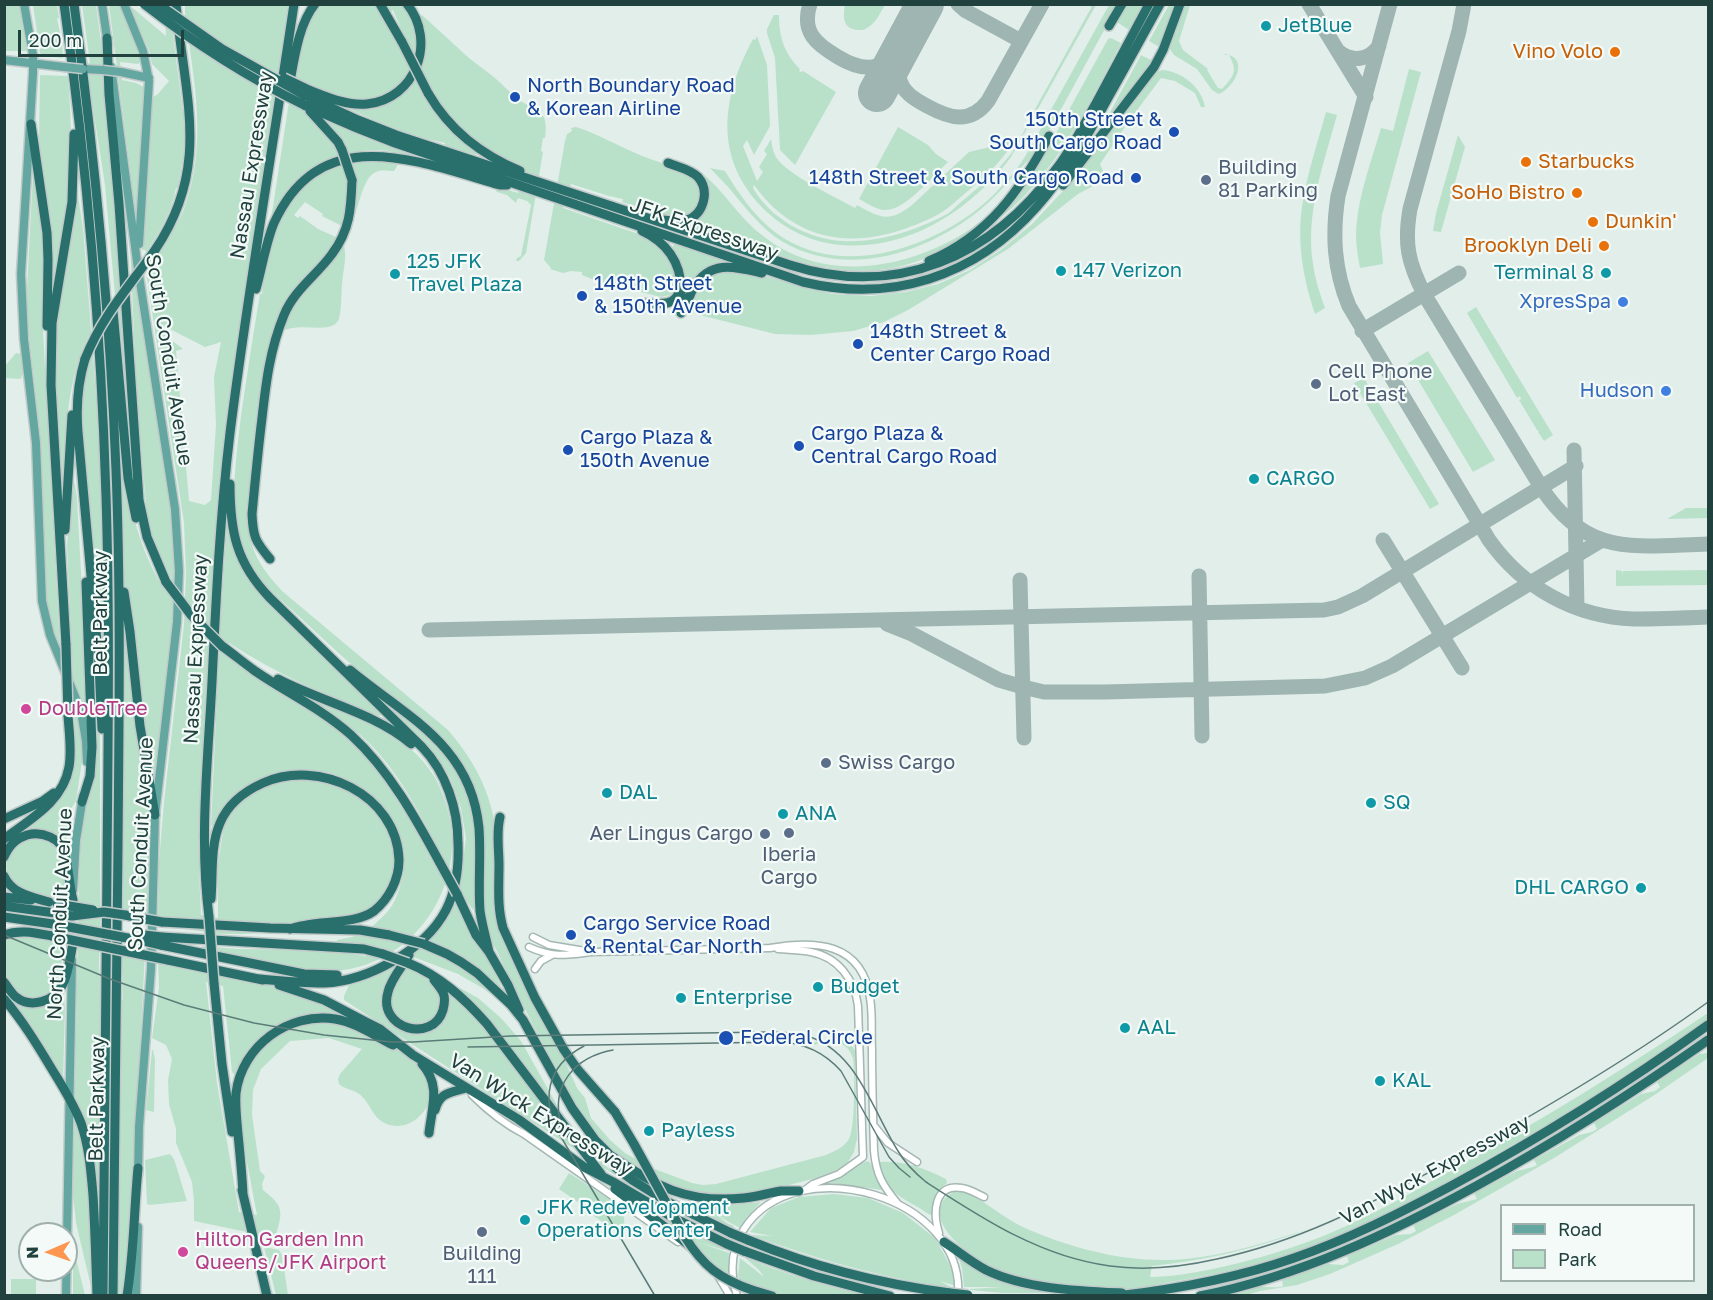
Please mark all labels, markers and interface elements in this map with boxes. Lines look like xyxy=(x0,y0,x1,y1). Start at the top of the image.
place label: JetBlue xyxy=(1278,14,1352,38)
scale bar xyxy=(21,18,188,56)
marker: JetBlue xyxy=(1259,19,1273,33)
text: 200 m xyxy=(29,29,82,51)
place label: Vino Volo xyxy=(1513,40,1603,64)
marker: Vino Volo xyxy=(1608,45,1622,59)
street label: Nassau Expressway xyxy=(225,69,279,261)
place label: North Boundary Road & Korean Airline xyxy=(527,74,735,121)
marker: North Boundary Road & Korean Airline xyxy=(508,90,522,104)
place label: 150th Street & South Cargo Road xyxy=(989,108,1162,155)
marker: 150th Street & South Cargo Road xyxy=(1167,125,1181,139)
place label: Starbucks xyxy=(1538,150,1635,174)
marker: Starbucks xyxy=(1519,155,1533,169)
place label: Building 81 Parking xyxy=(1218,156,1318,203)
place label: 148th Street & South Cargo Road xyxy=(809,166,1124,190)
marker: 148th Street & South Cargo Road xyxy=(1129,171,1143,185)
marker: Building 81 Parking xyxy=(1199,173,1213,187)
place label: SoHo Bistro xyxy=(1451,181,1565,205)
marker: SoHo Bistro xyxy=(1570,186,1584,200)
street label: JFK Expressway xyxy=(627,192,781,266)
place label: Dunkin' xyxy=(1605,210,1677,234)
marker: Dunkin' xyxy=(1586,215,1600,229)
place label: Brooklyn Deli xyxy=(1464,234,1592,258)
marker: Brooklyn Deli xyxy=(1597,239,1611,253)
place label: 125 JFK Travel Plaza xyxy=(407,250,522,297)
street label: South Conduit Avenue xyxy=(140,253,198,467)
place label: 147 Verizon xyxy=(1073,259,1182,283)
place label: Terminal 8 xyxy=(1494,261,1594,285)
marker: 147 Verizon xyxy=(1054,264,1068,278)
marker: Terminal 8 xyxy=(1599,266,1613,280)
marker: 125 JFK Travel Plaza xyxy=(388,267,402,281)
place label: 148th Street & 150th Avenue xyxy=(594,272,742,319)
marker: 148th Street & 150th Avenue xyxy=(575,289,589,303)
place label: XpresSpa xyxy=(1519,290,1611,314)
marker: XpresSpa xyxy=(1616,295,1630,309)
place label: 148th Street & Center Cargo Road xyxy=(870,320,1050,367)
marker: 148th Street & Center Cargo Road xyxy=(851,337,865,351)
place label: Cell Phone Lot East xyxy=(1328,360,1432,407)
marker: Cell Phone Lot East xyxy=(1309,377,1323,391)
place label: Hudson xyxy=(1580,379,1654,403)
marker: Hudson xyxy=(1659,384,1673,398)
place label: Cargo Plaza & Central Cargo Road xyxy=(811,422,997,469)
place label: Cargo Plaza & 150th Avenue xyxy=(580,426,712,473)
marker: Cargo Plaza & Central Cargo Road xyxy=(792,439,806,453)
marker: Cargo Plaza & 150th Avenue xyxy=(561,443,575,457)
place label: CARGO xyxy=(1266,467,1335,491)
marker: CARGO xyxy=(1247,472,1261,486)
street label: Belt Parkway xyxy=(89,550,113,676)
street label: Nassau Expressway xyxy=(179,554,213,744)
place label: DoubleTree xyxy=(38,697,148,721)
marker: DoubleTree xyxy=(19,702,33,716)
street label: South Conduit Avenue xyxy=(123,737,159,951)
place label: Swiss Cargo xyxy=(838,751,955,775)
marker: Swiss Cargo xyxy=(819,756,833,770)
place label: DAL xyxy=(619,781,657,805)
marker: DAL xyxy=(600,786,614,800)
place label: SQ xyxy=(1383,791,1411,815)
marker: SQ xyxy=(1364,796,1378,810)
place label: ANA xyxy=(795,802,837,826)
marker: ANA xyxy=(776,807,790,821)
street label: North Conduit Avenue xyxy=(42,808,78,1020)
place label: Aer Lingus Cargo xyxy=(590,822,753,846)
marker: Iberia Cargo xyxy=(782,826,796,840)
marker: Aer Lingus Cargo xyxy=(758,827,772,841)
place label: Iberia Cargo xyxy=(761,843,817,890)
place label: DHL CARGO xyxy=(1514,876,1629,900)
marker: DHL CARGO xyxy=(1634,881,1648,895)
place label: Cargo Service Road & Rental Car North xyxy=(583,912,771,959)
marker: Cargo Service Road & Rental Car North xyxy=(564,928,578,942)
place label: Budget xyxy=(830,975,900,999)
marker: Budget xyxy=(811,980,825,994)
place label: Enterprise xyxy=(693,986,792,1010)
marker: Enterprise xyxy=(674,991,688,1005)
place label: AAL xyxy=(1137,1016,1176,1040)
marker: AAL xyxy=(1118,1021,1132,1035)
place label: Federal Circle xyxy=(740,1026,873,1050)
marker: Federal Circle xyxy=(717,1029,735,1047)
street label: Belt Parkway xyxy=(84,1036,110,1162)
street label: Van Wyck Expressway xyxy=(445,1049,637,1181)
place label: KAL xyxy=(1392,1069,1431,1093)
marker: KAL xyxy=(1373,1074,1387,1088)
street label: Van Wyck Expressway xyxy=(1336,1110,1534,1230)
place label: Payless xyxy=(661,1119,735,1143)
marker: Payless xyxy=(642,1124,656,1138)
place label: JFK Redevelopment Operations Center xyxy=(537,1196,730,1243)
legend xyxy=(1500,1204,1695,1282)
marker: JFK Redevelopment Operations Center xyxy=(518,1213,532,1227)
text: Road xyxy=(1558,1218,1602,1240)
north arrow xyxy=(18,1222,78,1282)
marker: Building 111 xyxy=(475,1225,489,1239)
place label: Hilton Garden Inn Queens/JFK Airport xyxy=(195,1228,386,1275)
place label: Building 111 xyxy=(442,1242,522,1289)
marker: Hilton Garden Inn Queens/JFK Airport xyxy=(176,1245,190,1259)
text: N xyxy=(22,1246,42,1259)
text: Park xyxy=(1558,1248,1597,1270)

